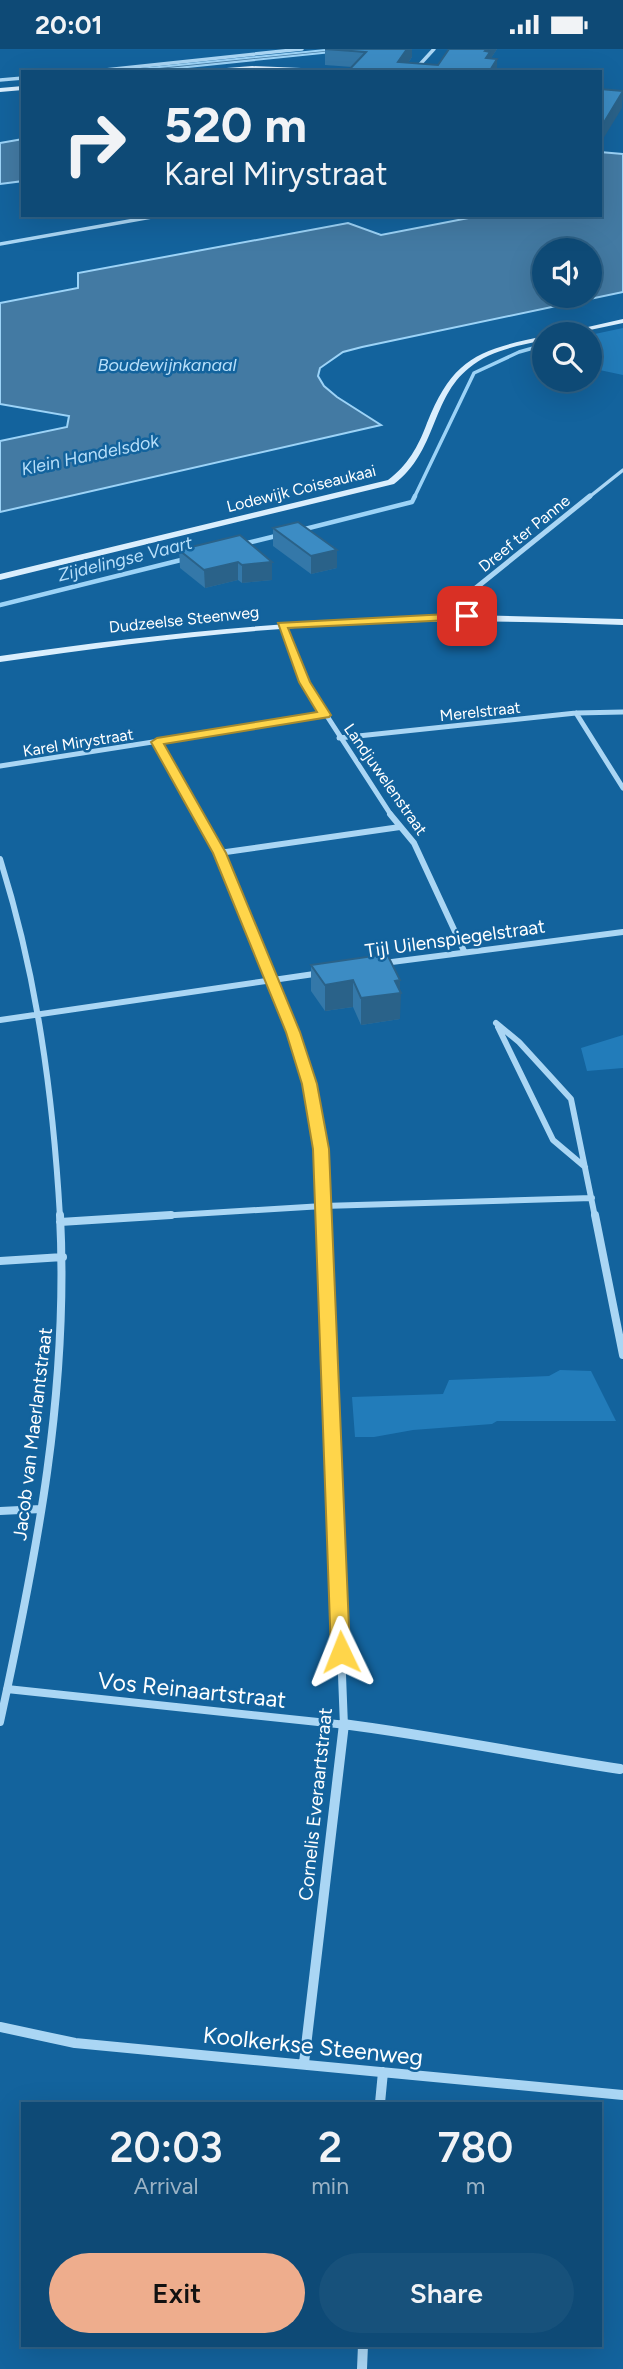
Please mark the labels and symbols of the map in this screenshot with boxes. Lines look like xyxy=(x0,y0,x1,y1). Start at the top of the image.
water label: Boudewijnkanaal xyxy=(97,354,238,376)
water label: Klein Handelsdok xyxy=(19,429,162,480)
street label: Lodewijk Coiseaukaai xyxy=(224,461,378,516)
street label: Dreef ter Panne xyxy=(475,491,574,576)
water label: Zijdelingse Vaart xyxy=(55,532,195,586)
pin xyxy=(437,586,497,646)
street label: Dudzeelse Steenweg xyxy=(108,602,260,637)
street label: Merelstraat xyxy=(439,698,521,725)
street label: Landjuwelenstraat xyxy=(340,720,431,839)
street label: Karel Mirystraat xyxy=(21,724,135,761)
street label: Tijl Uilenspiegelstraat xyxy=(364,914,547,963)
street label: Jacob van Maerlantstraat xyxy=(8,1326,57,1542)
position arrow xyxy=(304,1615,378,1689)
street label: Vos Reinaartstraat xyxy=(96,1666,288,1714)
street label: Cornelis Everaartstraat xyxy=(294,1706,337,1902)
street label: Koolkerkse Steenweg xyxy=(201,2021,425,2071)

